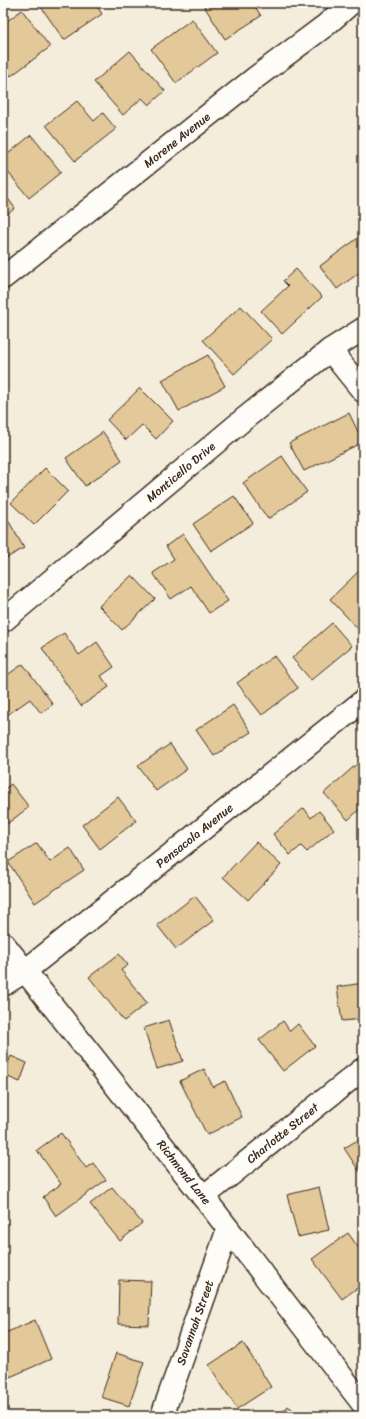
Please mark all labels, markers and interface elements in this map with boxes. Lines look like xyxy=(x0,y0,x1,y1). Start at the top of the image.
street label: Morene Avenue xyxy=(138,106,216,174)
street label: Monticello Drive xyxy=(141,436,221,508)
street label: Pensacola Avenue xyxy=(151,797,238,874)
street label: Charlotte Street xyxy=(241,1096,325,1169)
street label: Richmond Lane xyxy=(151,1135,217,1210)
street label: Savannah Street xyxy=(170,1277,220,1368)

